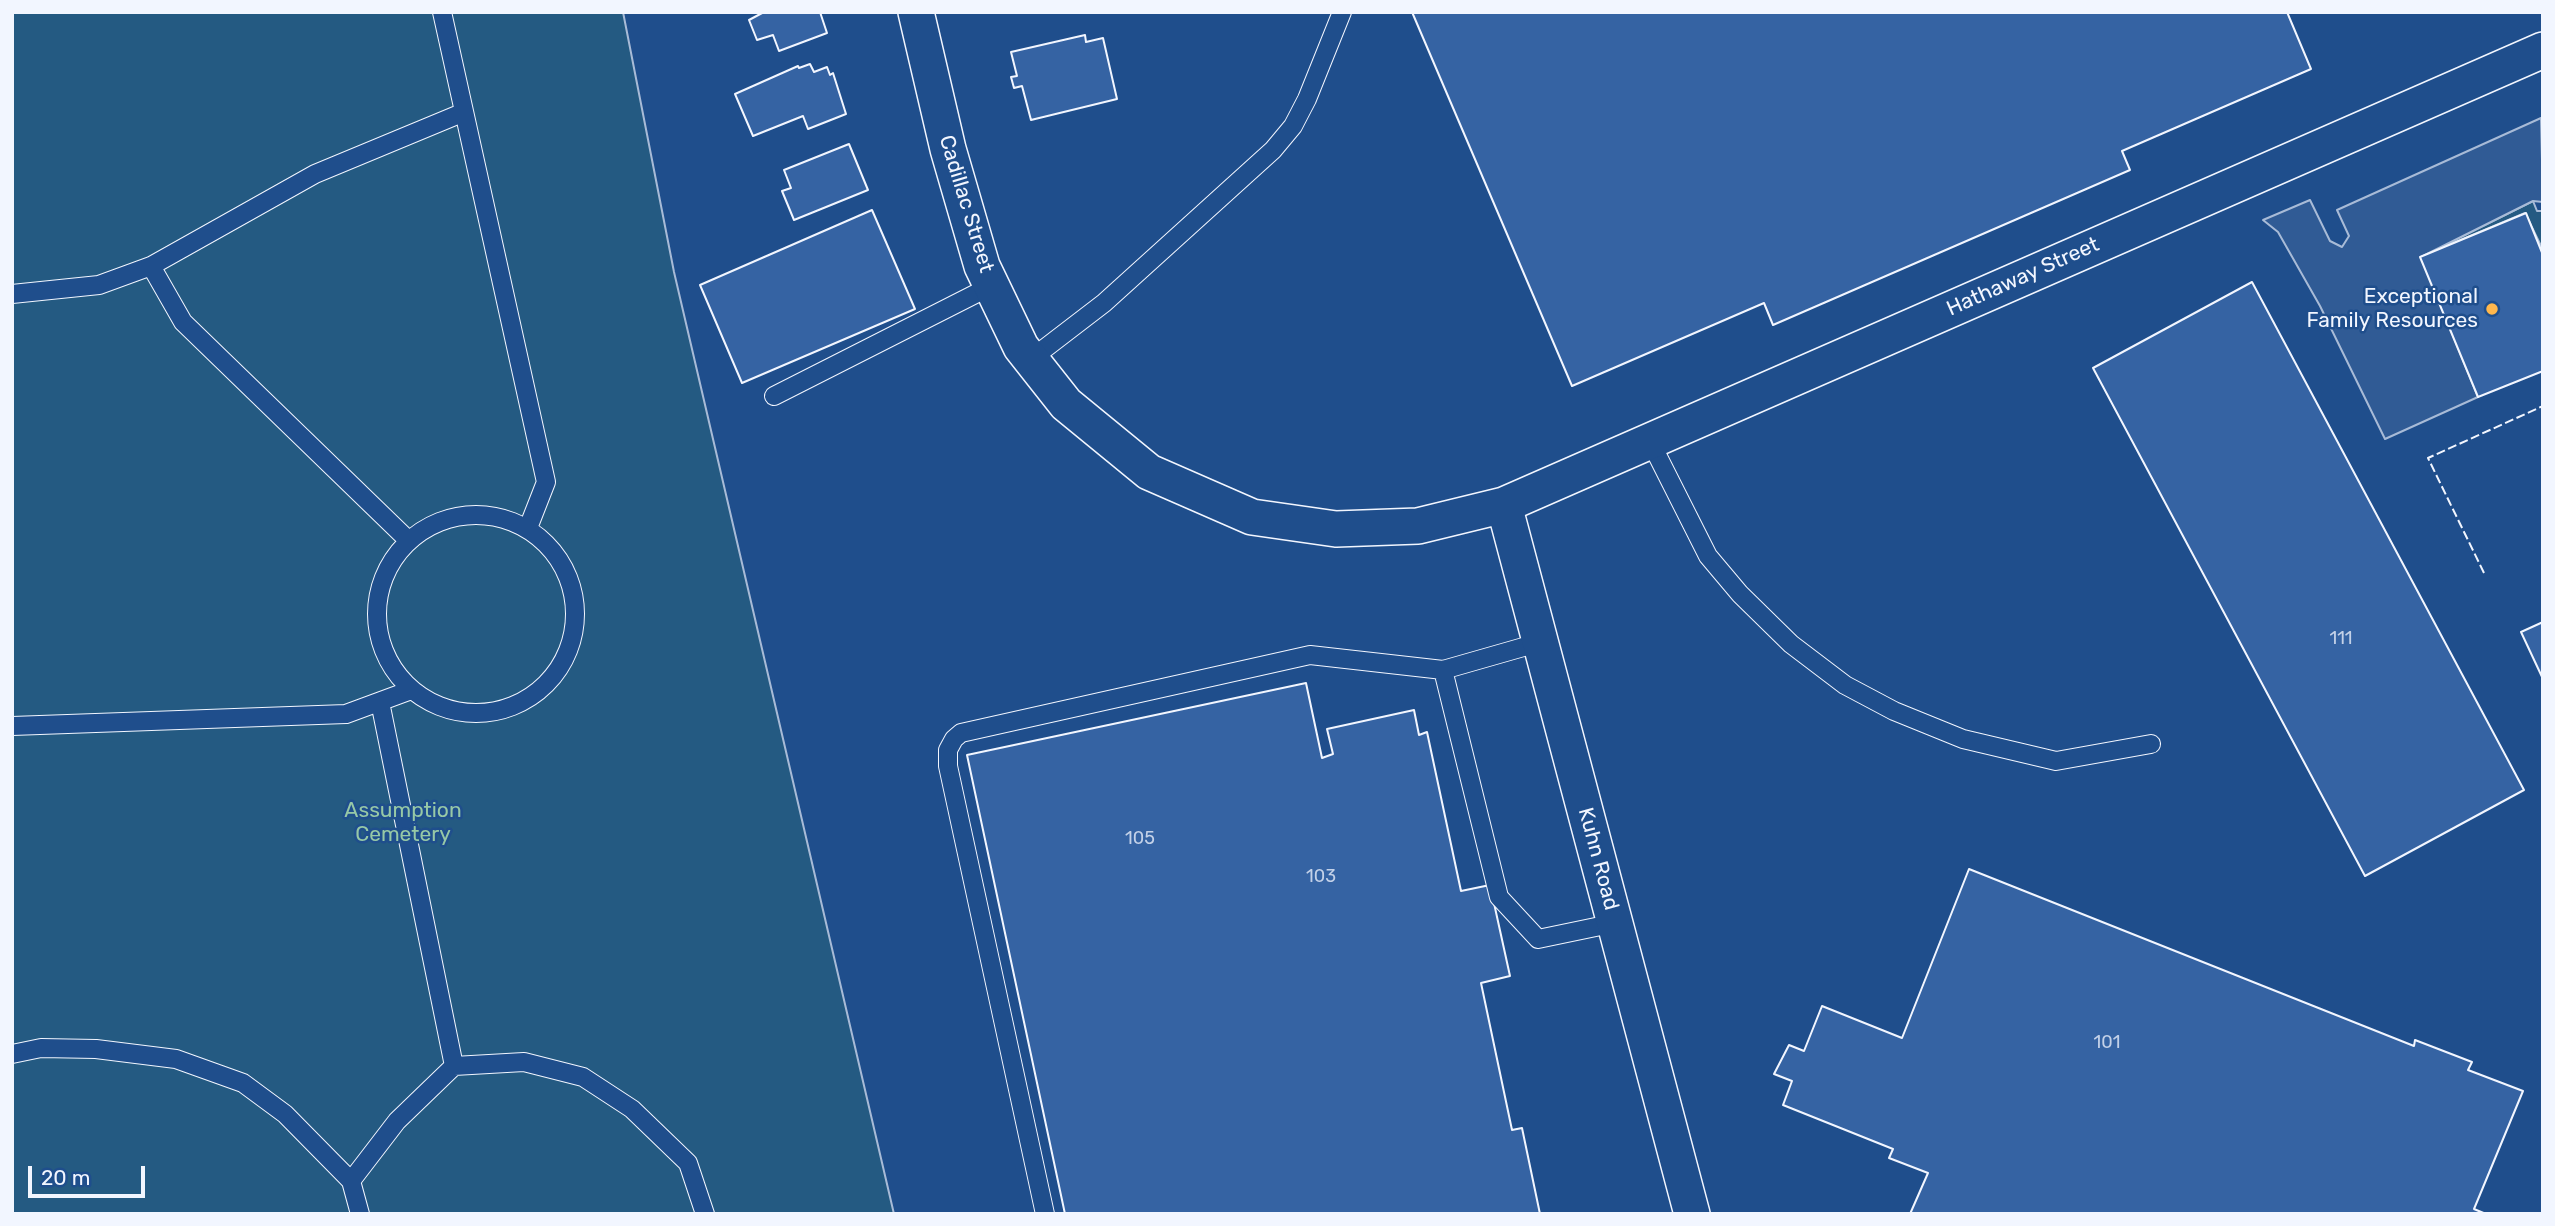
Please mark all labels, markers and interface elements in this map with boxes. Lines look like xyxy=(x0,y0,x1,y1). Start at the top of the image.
street label: Cadillac Street xyxy=(933,132,999,276)
street label: Hathaway Street xyxy=(1943,232,2103,322)
place label: Exceptional Family Resources xyxy=(2307,284,2478,334)
marker: Exceptional Family Resources xyxy=(2484,301,2500,317)
house number: 111 xyxy=(2329,628,2353,650)
park label: Assumption Cemetery xyxy=(344,798,462,848)
street label: Kuhn Road xyxy=(1572,805,1624,913)
house number: 105 xyxy=(1125,828,1155,850)
house number: 103 xyxy=(1306,866,1336,888)
house number: 101 xyxy=(2094,1032,2120,1054)
scale bar xyxy=(32,1152,149,1196)
text: 20 m xyxy=(41,1165,90,1190)

